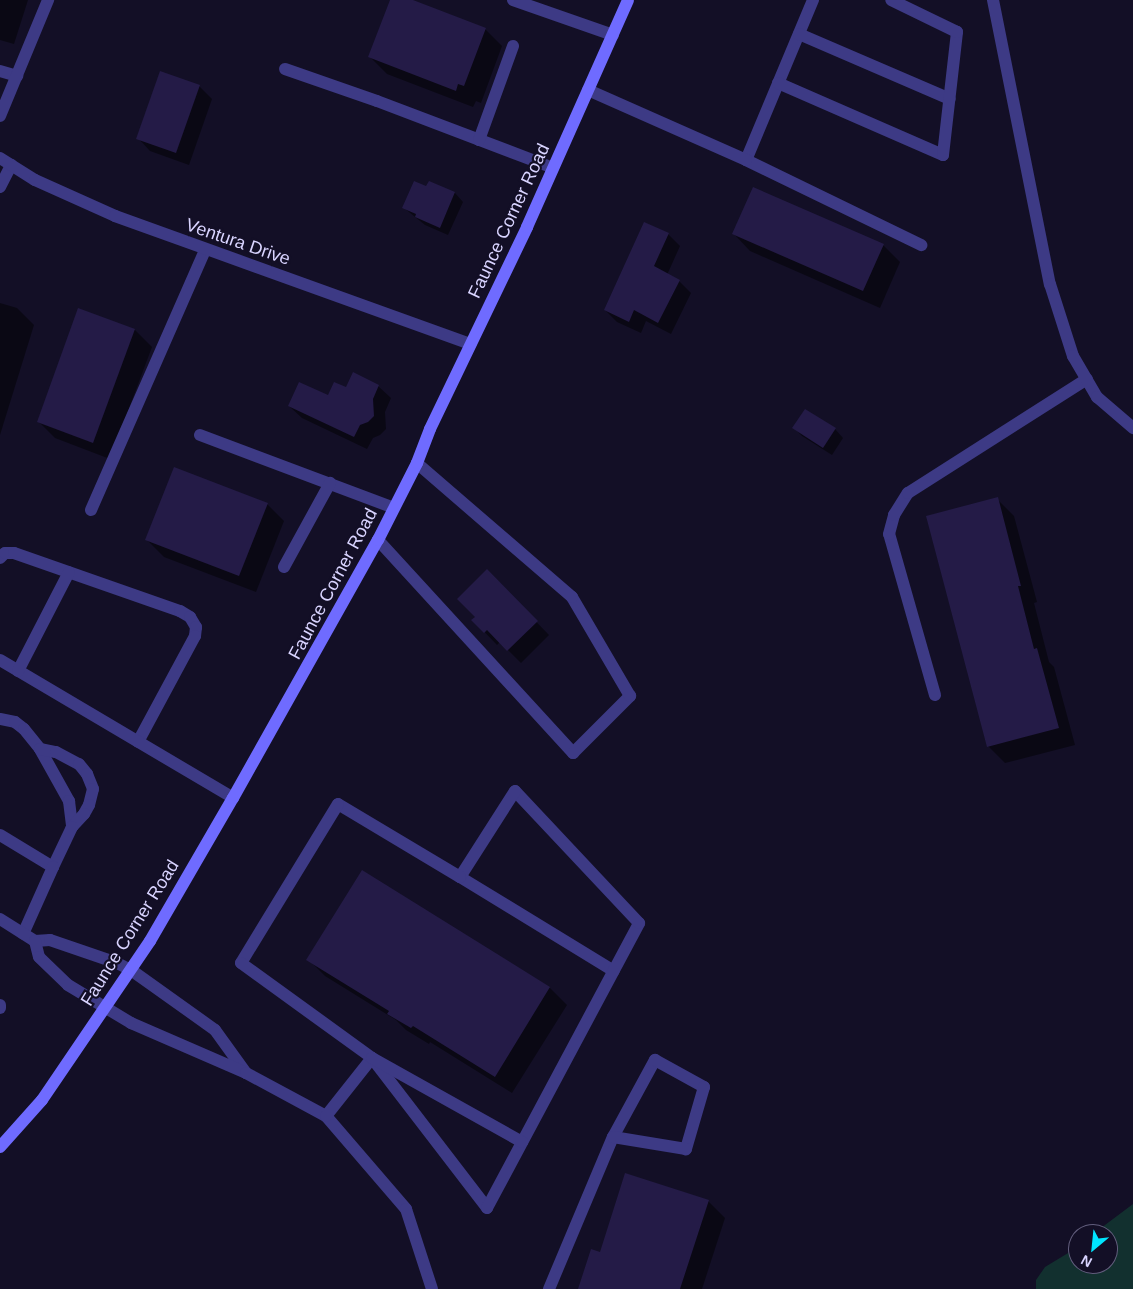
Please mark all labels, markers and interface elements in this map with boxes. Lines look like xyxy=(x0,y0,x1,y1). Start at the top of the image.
street label: Faunce Corner Road xyxy=(464,140,554,302)
street label: Ventura Drive xyxy=(183,214,293,270)
street label: Faunce Corner Road xyxy=(284,505,382,663)
street label: Faunce Corner Road xyxy=(76,856,184,1010)
north arrow xyxy=(1068,1224,1118,1274)
text: N xyxy=(1078,1252,1095,1271)

